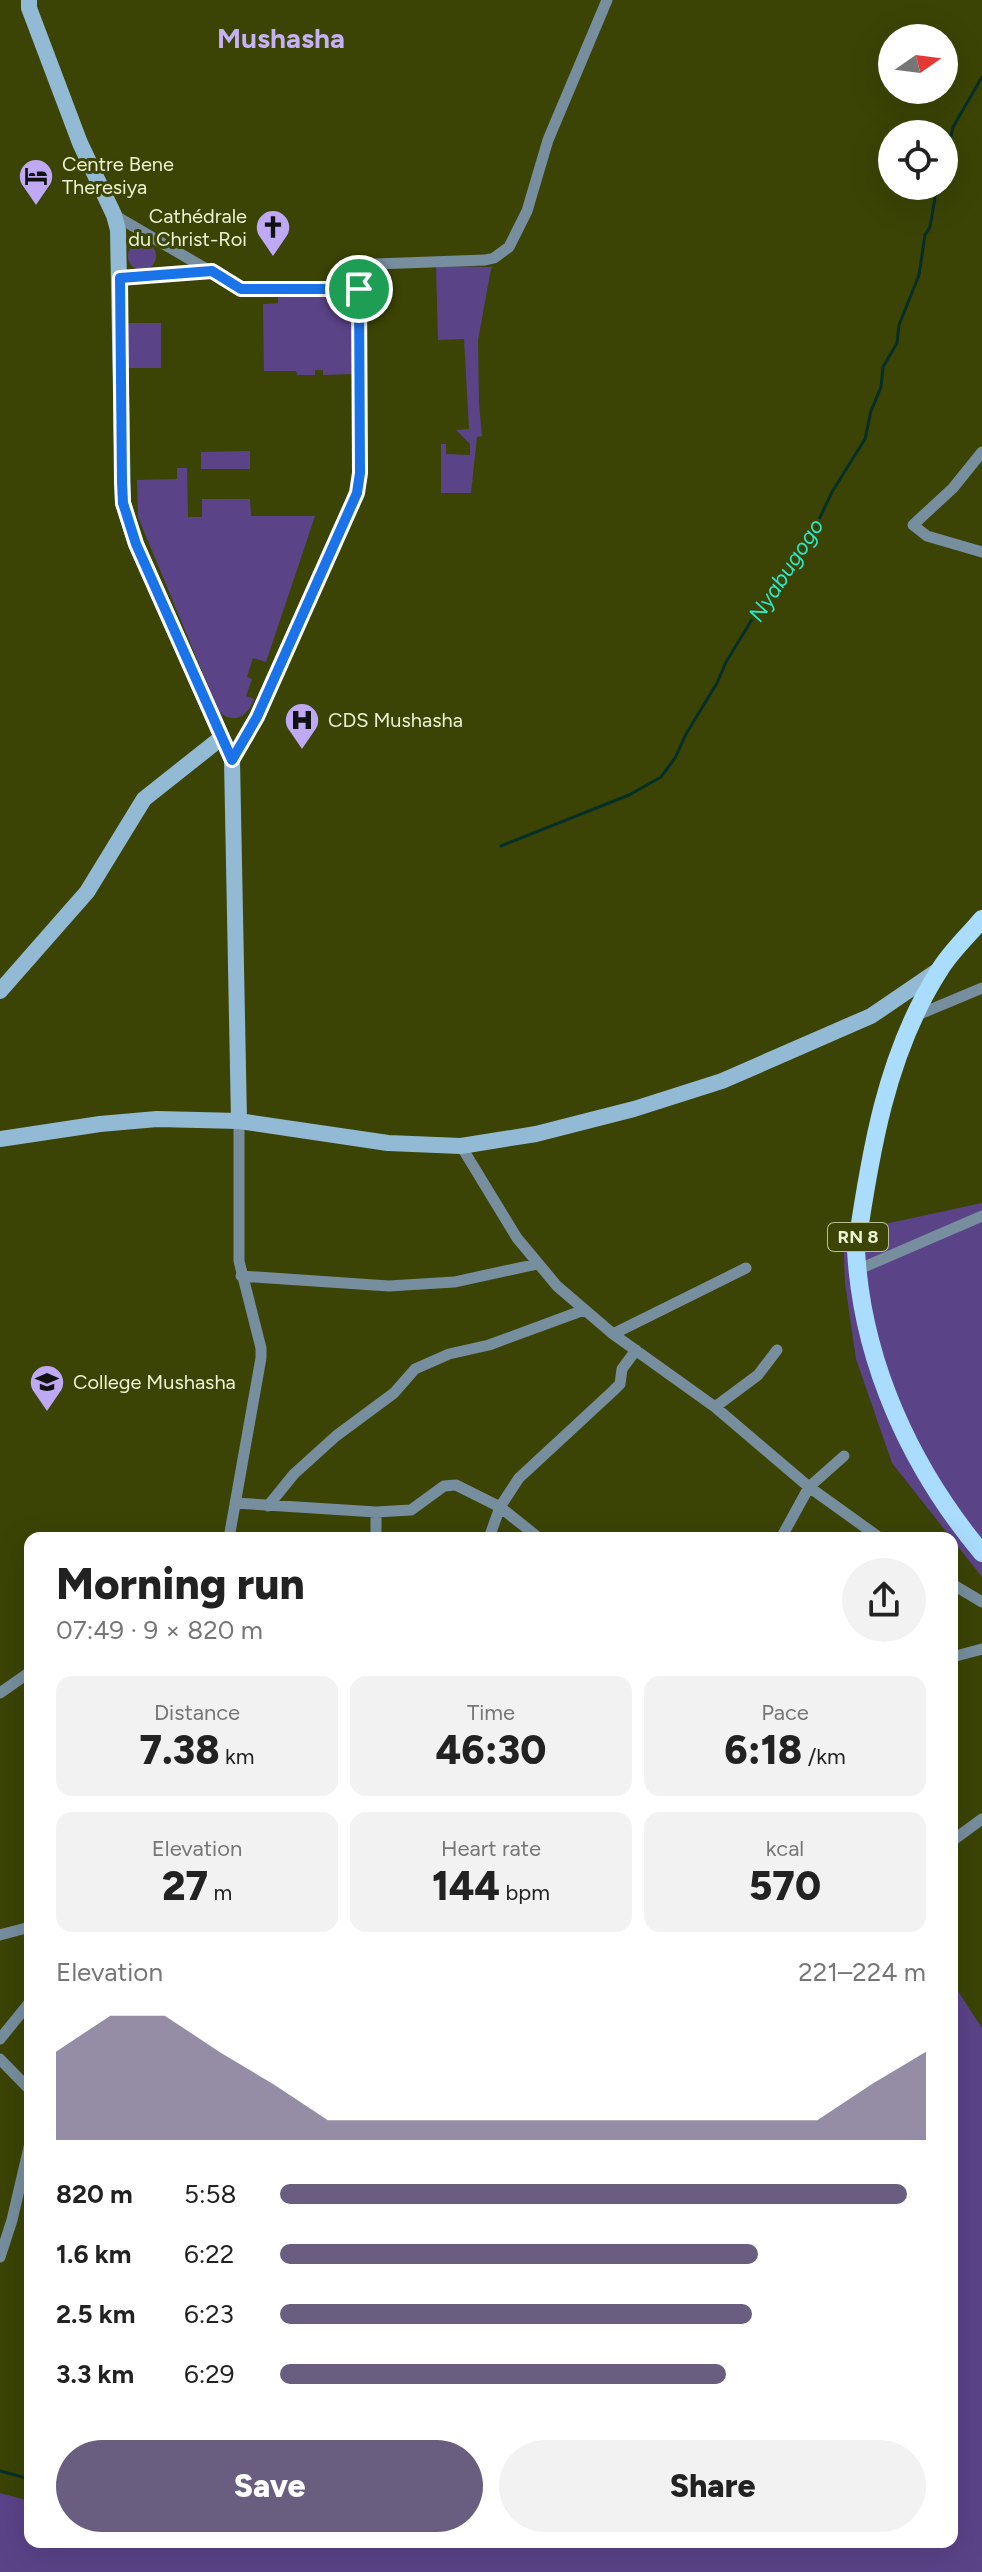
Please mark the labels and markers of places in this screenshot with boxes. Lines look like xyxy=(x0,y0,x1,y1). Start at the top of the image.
place label: Centre Bene Theresiya xyxy=(62,152,174,199)
hotel icon: Centre Bene Theresiya xyxy=(17,157,55,207)
place label: Cathédrale du Christ-Roi xyxy=(128,204,247,251)
church icon: Cathédrale du Christ-Roi xyxy=(254,208,292,258)
pin xyxy=(325,255,393,323)
hospital icon: CDS Mushasha xyxy=(283,701,321,751)
place label: CDS Mushasha xyxy=(328,708,463,732)
school or university icon: College Mushasha xyxy=(28,1363,66,1413)
place label: College Mushasha xyxy=(73,1370,236,1394)

